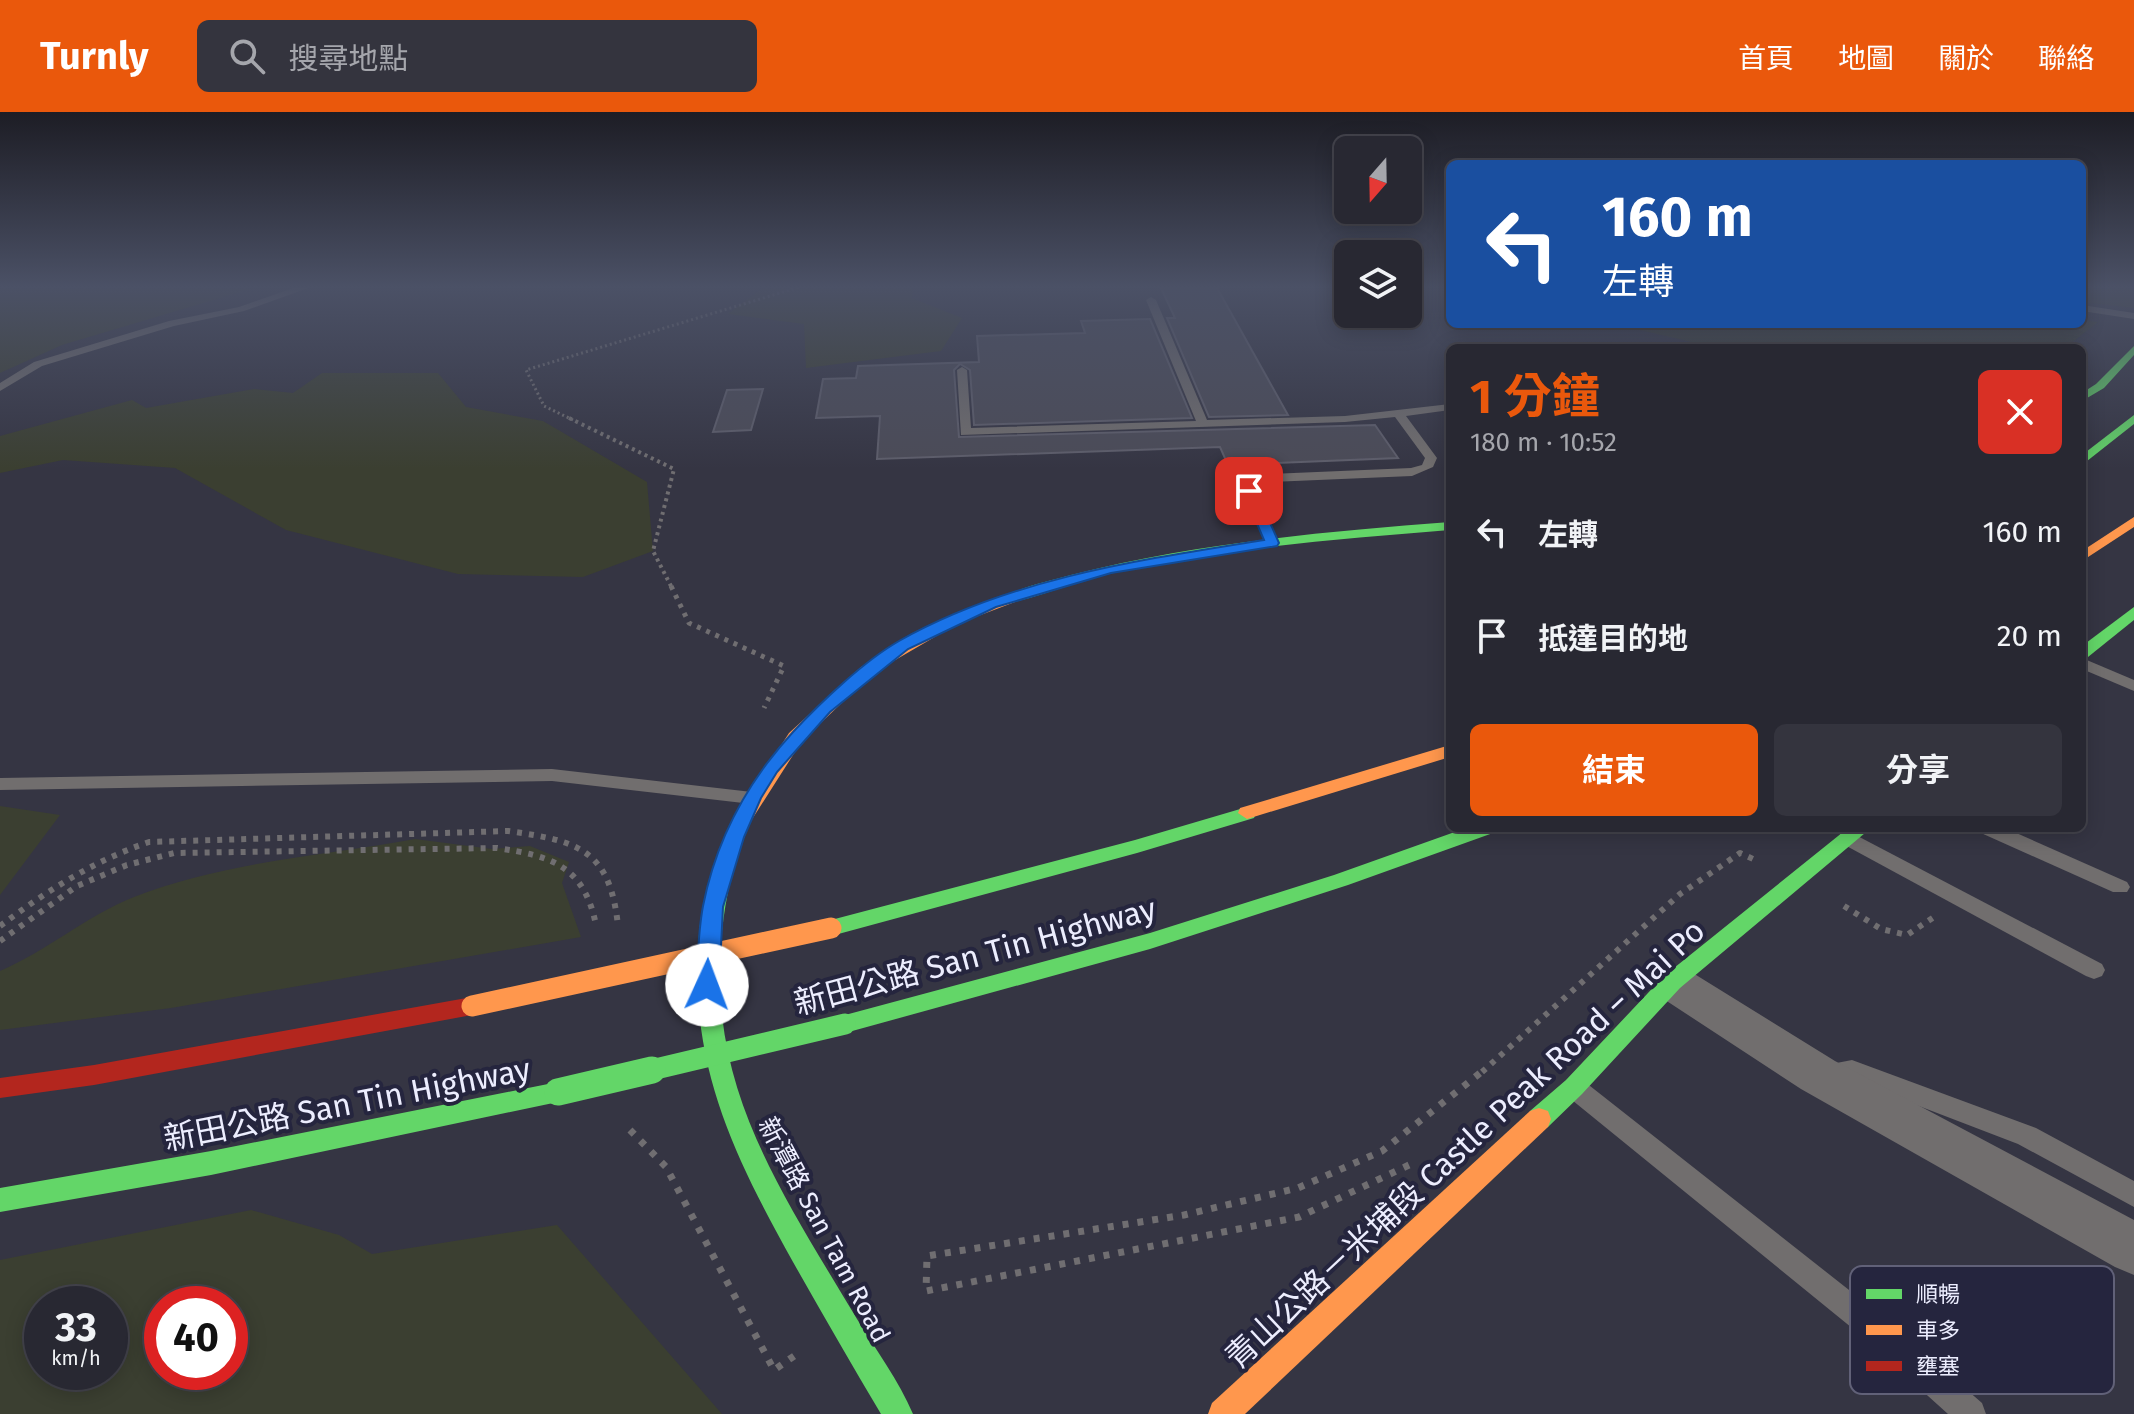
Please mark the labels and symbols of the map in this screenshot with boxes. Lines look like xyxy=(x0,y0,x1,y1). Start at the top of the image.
north arrow xyxy=(1334,136,1422,224)
pin xyxy=(1215,457,1283,525)
street label: 新田公路 San Tin Highway xyxy=(790,889,1160,1023)
street label: 青山公路－米埔段 Castle Peak Road – Mai Po xyxy=(1218,912,1712,1376)
position arrow xyxy=(665,943,749,1027)
street label: 新田公路 San Tin Highway xyxy=(160,1050,534,1158)
street label: 新潭路 San Tam Road xyxy=(751,1112,897,1348)
legend xyxy=(1850,1266,2114,1394)
text: 順暢 xyxy=(1916,1281,1960,1308)
speed limit sign: 40 xyxy=(144,1286,248,1390)
text: 車多 xyxy=(1916,1317,1960,1344)
text: 壅塞 xyxy=(1916,1353,1960,1380)

